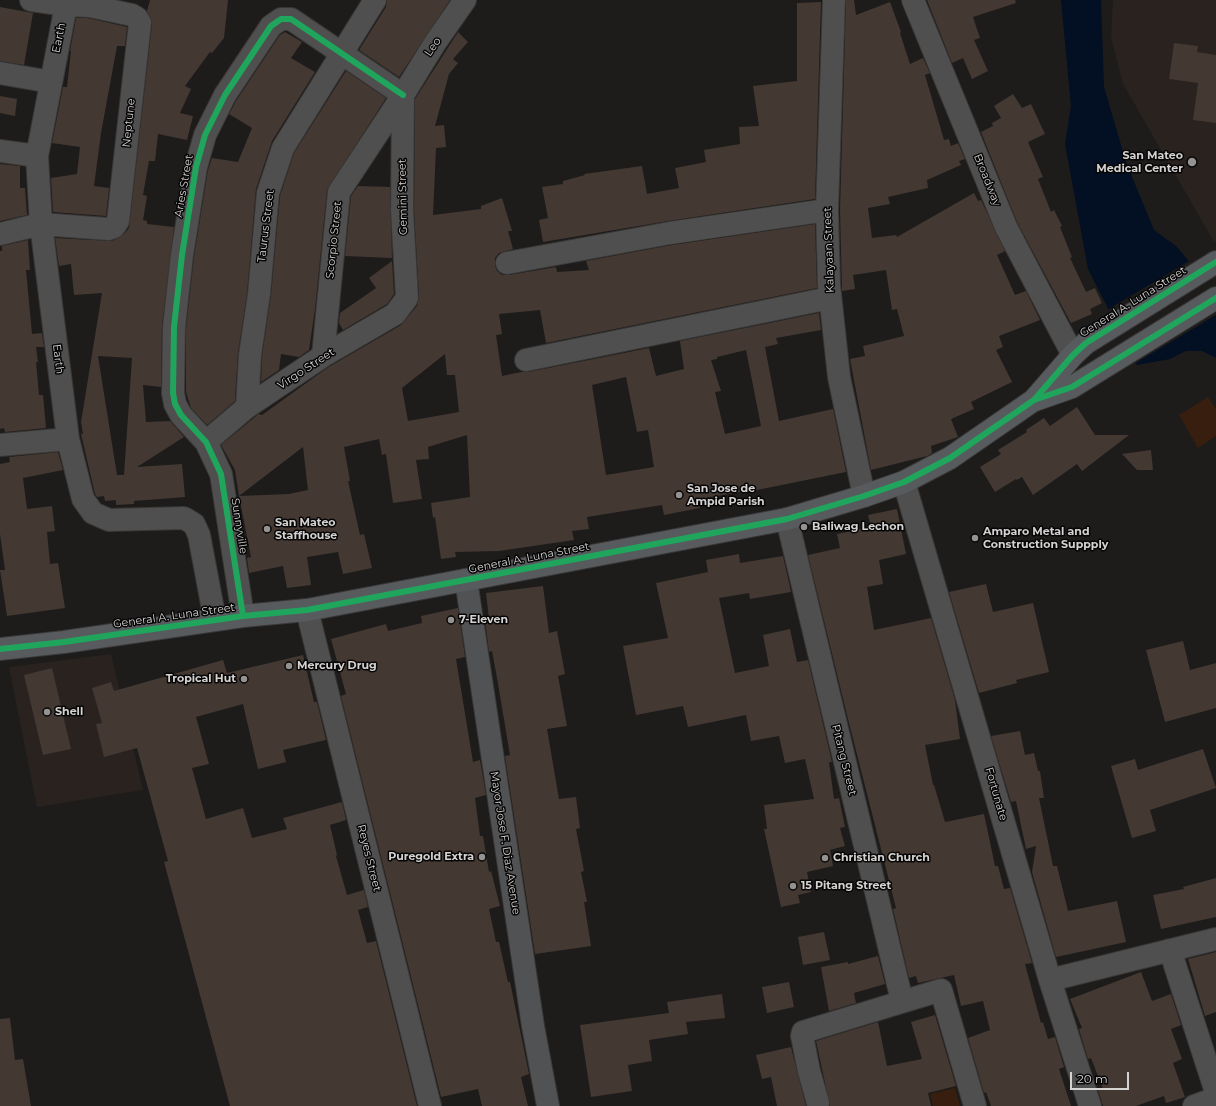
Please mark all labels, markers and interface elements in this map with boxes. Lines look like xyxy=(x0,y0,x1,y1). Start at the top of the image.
street label: Earth xyxy=(50,22,68,54)
street label: Leo xyxy=(422,35,444,59)
street label: Neptune xyxy=(120,98,138,148)
place label: San Mateo Medical Center xyxy=(1096,149,1183,175)
street label: Broadway xyxy=(971,152,1003,208)
street label: Aries Street xyxy=(172,154,196,218)
marker: San Mateo Medical Center xyxy=(1186,156,1198,168)
street label: Gemini Street xyxy=(396,159,410,235)
street label: Taurus Street xyxy=(255,189,277,263)
street label: Scorpio Street xyxy=(323,201,345,279)
street label: Kalayaan Street xyxy=(821,207,837,293)
street label: General A. Luna Street xyxy=(1077,264,1189,340)
street label: Earth xyxy=(50,343,66,375)
street label: Virgo Street xyxy=(275,346,337,392)
place label: San Jose de Ampid Parish xyxy=(687,482,765,508)
marker: San Jose de Ampid Parish xyxy=(674,490,684,500)
street label: Sunnyville xyxy=(228,497,250,555)
place label: San Mateo Staffhouse xyxy=(275,516,337,542)
place label: Baliwag Lechon xyxy=(812,520,904,534)
marker: Baliwag Lechon xyxy=(799,522,809,532)
marker: San Mateo Staffhouse xyxy=(262,524,272,534)
place label: Amparo Metal and Construction Suppply xyxy=(983,525,1108,551)
marker: Amparo Metal and Construction Suppply xyxy=(970,533,980,543)
street label: General A. Luna Street xyxy=(467,540,591,576)
street label: General A. Luna Street xyxy=(112,601,236,631)
place label: 7-Eleven xyxy=(459,613,508,627)
marker: 7-Eleven xyxy=(446,615,456,625)
place label: Mercury Drug xyxy=(297,659,377,673)
marker: Mercury Drug xyxy=(284,661,294,671)
place label: Tropical Hut xyxy=(166,672,236,686)
marker: Tropical Hut xyxy=(239,674,249,684)
place label: Shell xyxy=(55,705,83,719)
marker: Shell xyxy=(42,707,52,717)
street label: Pitang Street xyxy=(829,723,859,797)
street label: Fortunate xyxy=(982,766,1010,822)
street label: Mayor Jose F. Diaz Avenue xyxy=(487,771,523,915)
street label: Reyes Street xyxy=(354,823,384,893)
place label: Puregold Extra xyxy=(388,850,474,864)
place label: Christian Church xyxy=(833,851,930,865)
marker: Puregold Extra xyxy=(477,852,487,862)
marker: Christian Church xyxy=(820,853,830,863)
place label: 15 Pitang Street xyxy=(801,879,891,893)
marker: 15 Pitang Street xyxy=(788,881,798,891)
scale bar xyxy=(1072,1064,1131,1090)
text: 20 m xyxy=(1077,1071,1108,1086)

